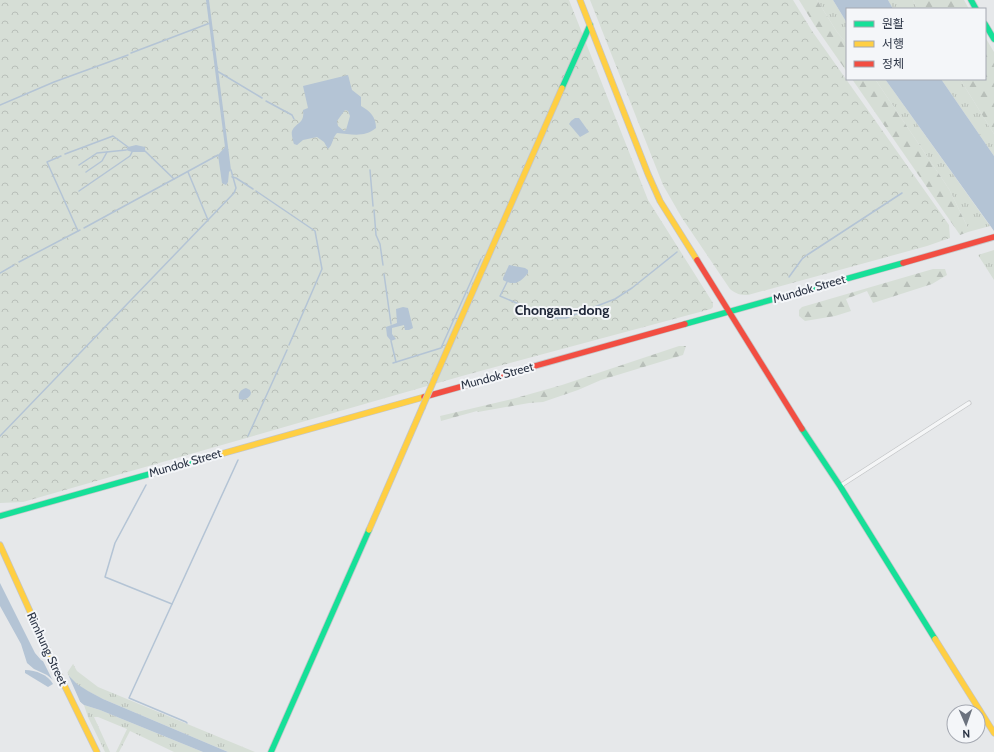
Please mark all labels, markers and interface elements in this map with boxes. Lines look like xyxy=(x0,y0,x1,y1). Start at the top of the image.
legend xyxy=(846,8,986,80)
text: 원활 xyxy=(882,16,904,31)
text: 서행 xyxy=(882,36,904,51)
text: 정체 xyxy=(882,56,904,71)
street label: Mundok Street xyxy=(771,271,847,306)
district label: Chongam-dong xyxy=(515,301,609,319)
street label: Mundok Street xyxy=(459,359,535,392)
street label: Mundok Street xyxy=(147,445,223,480)
street label: Rimhung Street xyxy=(24,610,71,688)
north arrow xyxy=(946,704,986,744)
text: N xyxy=(962,727,970,741)

